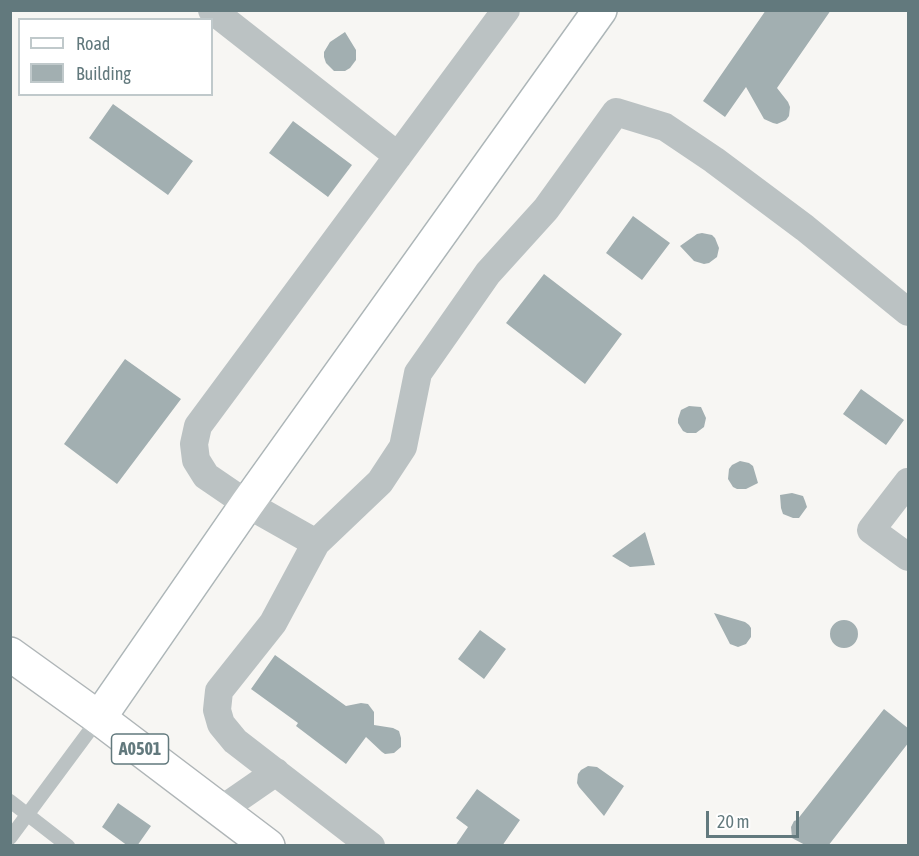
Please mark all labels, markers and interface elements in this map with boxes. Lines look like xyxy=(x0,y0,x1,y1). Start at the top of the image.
legend xyxy=(18,18,213,96)
text: Road xyxy=(76,33,110,54)
text: Building xyxy=(76,63,131,84)
road number: A0501 xyxy=(112,734,168,764)
scale bar xyxy=(709,799,802,837)
text: 20 m xyxy=(717,811,749,832)

